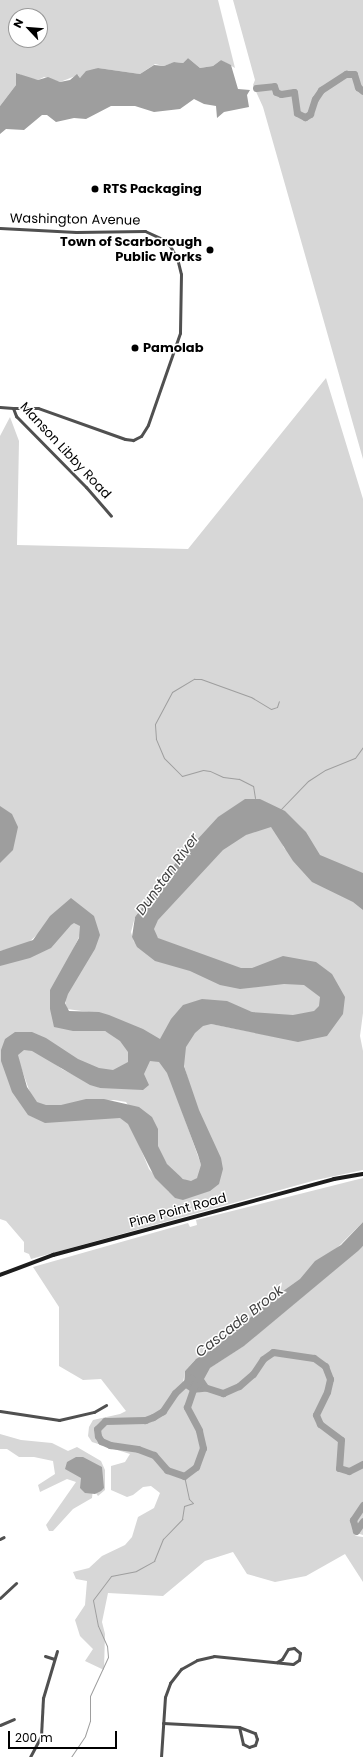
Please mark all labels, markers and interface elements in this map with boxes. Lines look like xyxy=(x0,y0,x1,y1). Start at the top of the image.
north arrow xyxy=(8,8,48,48)
text: N xyxy=(9,16,27,30)
place label: RTS Packaging xyxy=(103,181,202,197)
marker: RTS Packaging xyxy=(90,184,100,194)
street label: Washington Avenue xyxy=(10,211,140,229)
place label: Town of Scarborough Public Works xyxy=(60,235,202,266)
marker: Town of Scarborough Public Works xyxy=(205,245,215,255)
place label: Pamolab xyxy=(143,340,203,356)
marker: Pamolab xyxy=(130,343,140,353)
street label: Manson Libby Road xyxy=(16,400,114,502)
water label: Dunstan River xyxy=(132,830,202,918)
street label: Pine Point Road xyxy=(128,1191,228,1231)
water label: Cascade Brook xyxy=(192,1282,286,1360)
scale bar xyxy=(10,1723,119,1749)
text: 200 m xyxy=(15,1729,53,1746)

